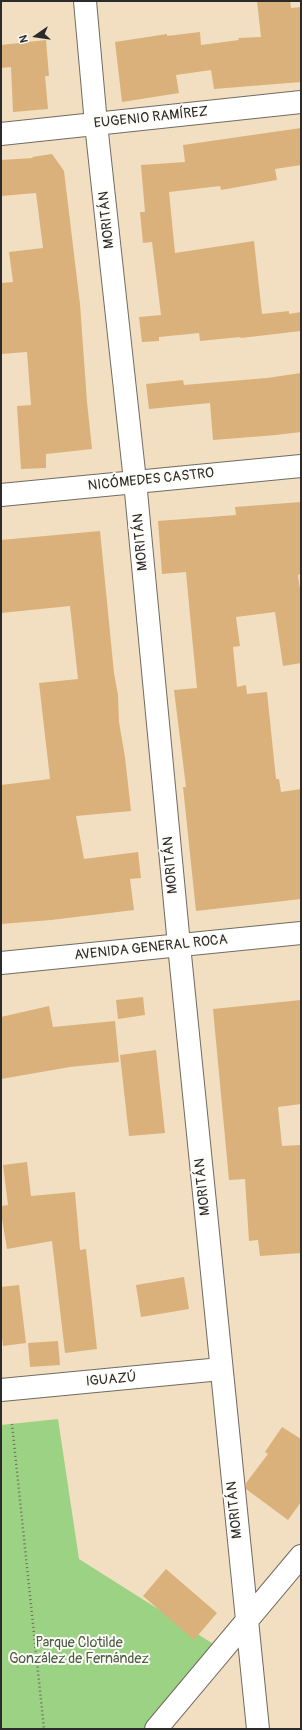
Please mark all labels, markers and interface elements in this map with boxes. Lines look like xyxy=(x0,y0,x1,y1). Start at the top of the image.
north arrow xyxy=(16,16,56,56)
text: N xyxy=(17,34,31,44)
street label: EUGENIO RAMÍREZ xyxy=(93,104,209,132)
street label: MORITÁN xyxy=(96,190,118,250)
street label: NICÓMEDES CASTRO xyxy=(87,465,215,495)
street label: MORITÁN xyxy=(130,513,152,571)
street label: MORITÁN xyxy=(160,836,182,894)
street label: AVENIDA GENERAL ROCA xyxy=(74,932,228,964)
street label: MORITÁN xyxy=(192,1157,214,1217)
street label: IGUAZÚ xyxy=(85,1369,137,1391)
street label: MORITÁN xyxy=(224,1480,246,1540)
park label: Parque Clotilde González de Fernández xyxy=(9,1635,149,1668)

